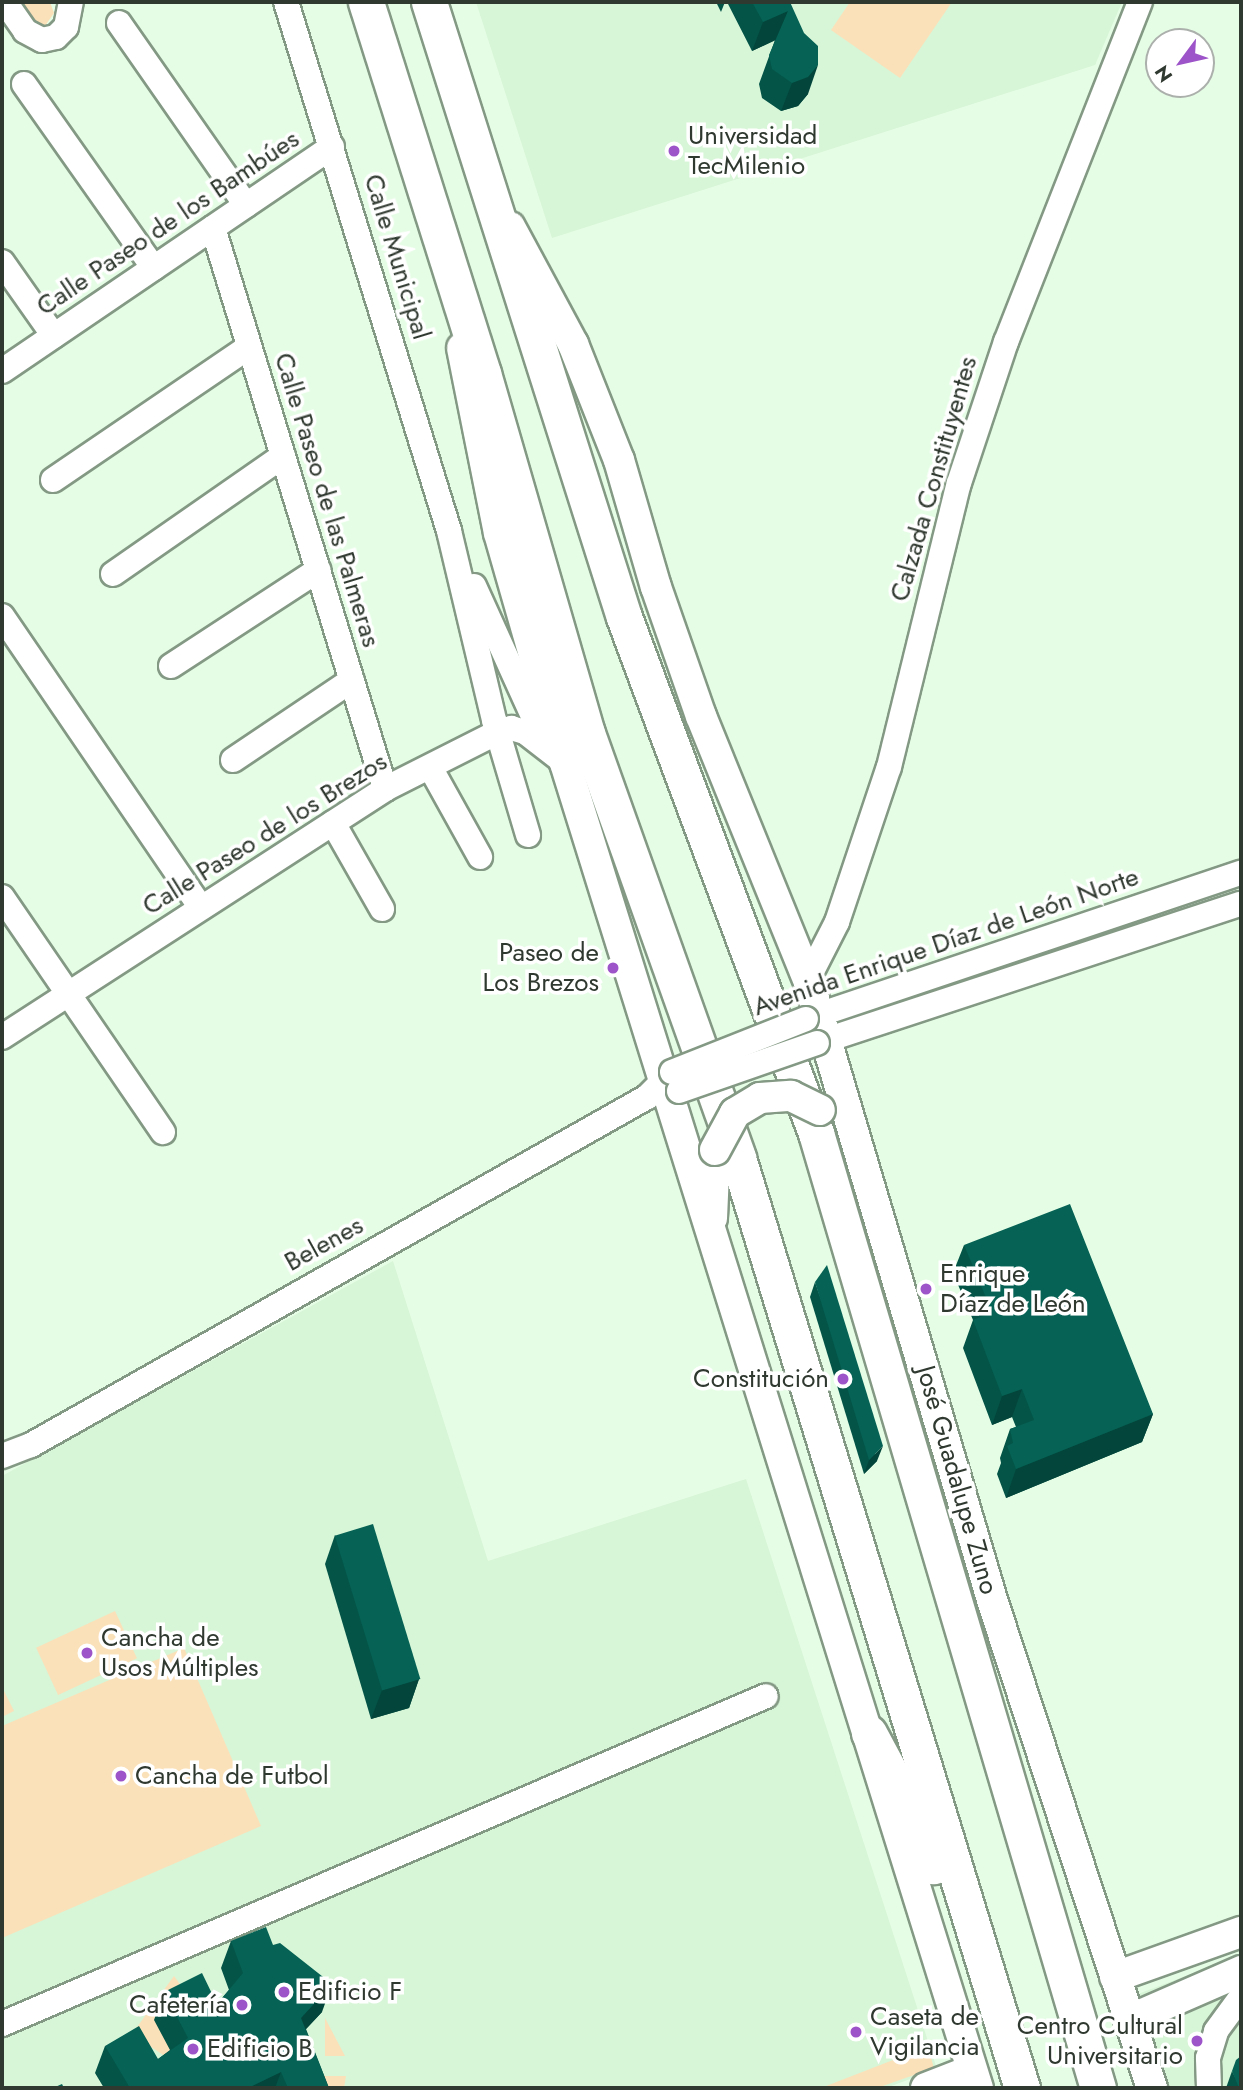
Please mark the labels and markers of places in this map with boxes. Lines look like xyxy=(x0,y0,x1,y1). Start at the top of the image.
place label: Universidad TecMilenio xyxy=(688,120,817,182)
marker: Universidad TecMilenio xyxy=(666,143,682,159)
place label: Paseo de Los Brezos xyxy=(483,937,599,998)
marker: Paseo de Los Brezos xyxy=(605,960,621,976)
place label: Enrique Díaz de León xyxy=(940,1258,1086,1320)
marker: Enrique Díaz de León xyxy=(918,1281,934,1297)
place label: Constitución xyxy=(693,1363,829,1395)
marker: Constitución xyxy=(835,1371,851,1387)
place label: Cancha de Usos Múltiples xyxy=(101,1622,259,1684)
marker: Cancha de Usos Múltiples xyxy=(79,1645,95,1661)
place label: Cancha de Futbol xyxy=(135,1760,329,1792)
marker: Cancha de Futbol xyxy=(113,1768,129,1784)
place label: Edificio F xyxy=(298,1976,402,2008)
marker: Edificio F xyxy=(276,1984,292,2000)
place label: Cafetería xyxy=(129,1989,228,2021)
marker: Cafetería xyxy=(234,1997,250,2013)
place label: Caseta de Vigilancia xyxy=(870,2001,979,2062)
place label: Centro Cultural Universitario xyxy=(1017,2010,1183,2072)
marker: Caseta de Vigilancia xyxy=(848,2024,864,2040)
place label: Edificio B xyxy=(207,2033,313,2065)
marker: Centro Cultural Universitario xyxy=(1189,2033,1205,2049)
marker: Edificio B xyxy=(185,2041,201,2057)

